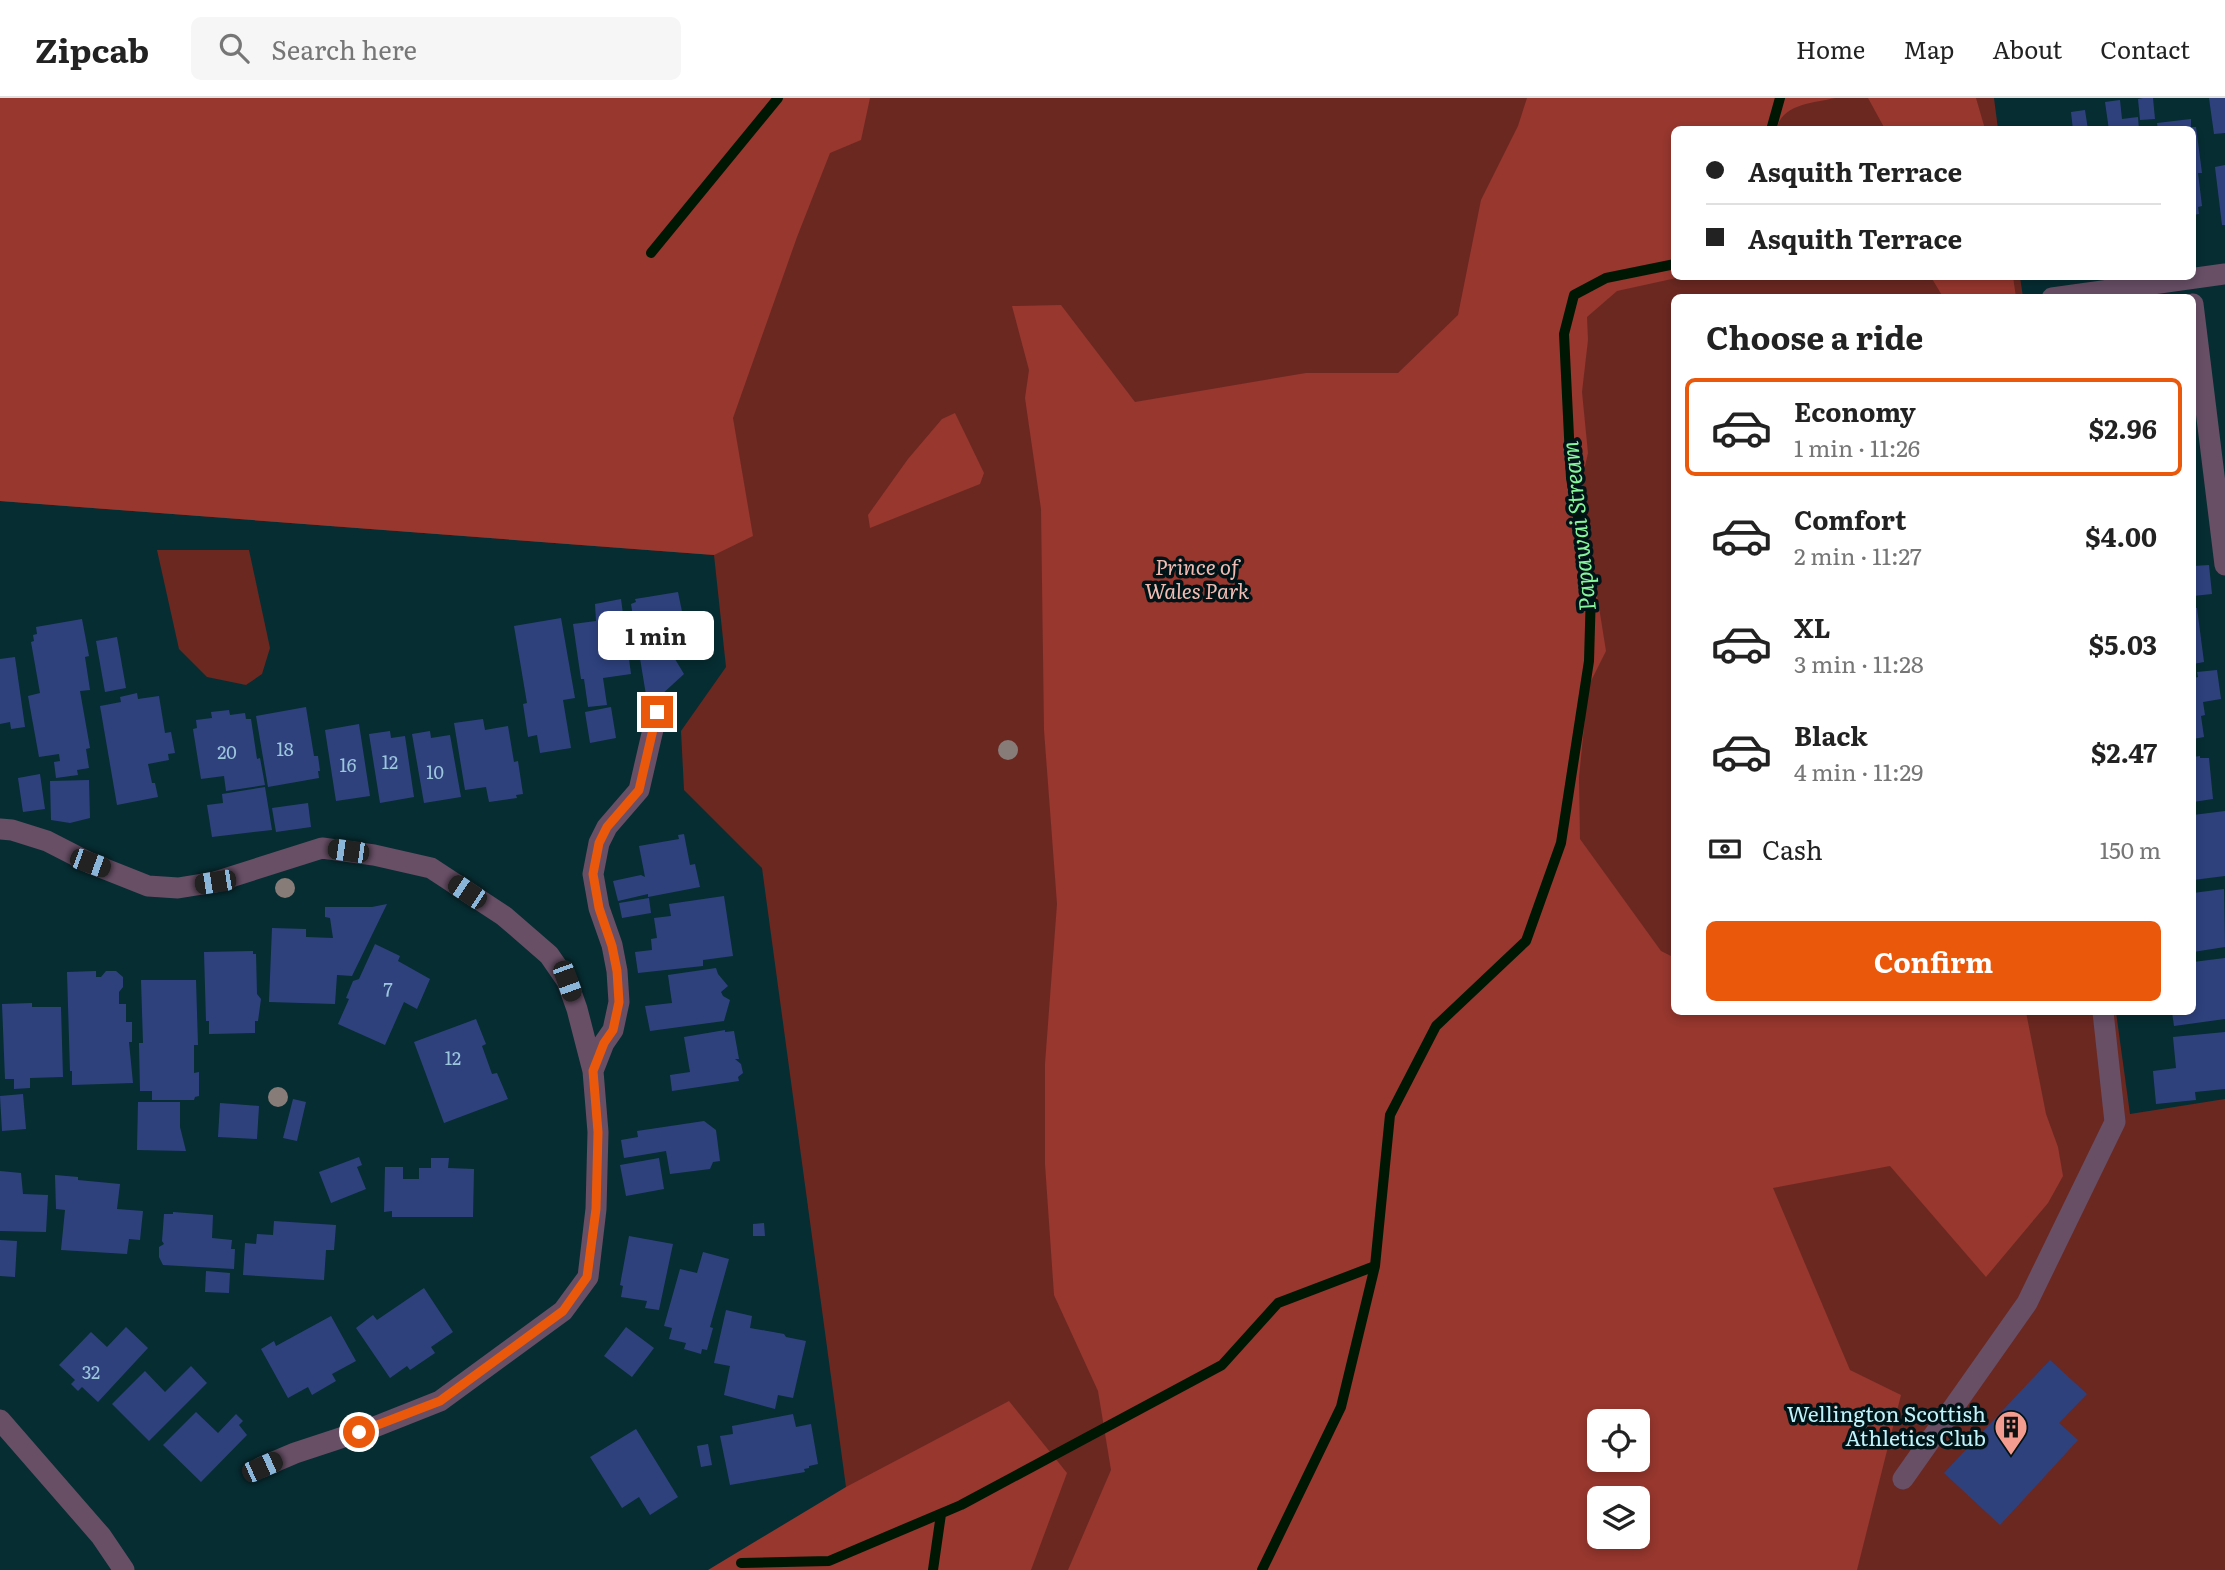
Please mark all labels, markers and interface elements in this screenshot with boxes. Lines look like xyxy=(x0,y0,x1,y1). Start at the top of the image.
search box xyxy=(191,17,681,80)
text: Zipcab xyxy=(35,24,149,73)
icon: search xyxy=(215,29,253,67)
text: Search here xyxy=(271,29,417,68)
text: Home xyxy=(1796,31,1865,66)
text: Map xyxy=(1903,31,1954,66)
text: About xyxy=(1992,31,2062,66)
text: Contact xyxy=(2100,31,2190,66)
text: Asquith Terrace xyxy=(1748,151,1962,190)
text: Asquith Terrace xyxy=(1748,218,1962,257)
text: Choose a ride xyxy=(1706,312,1923,360)
text: Economy xyxy=(1794,391,1916,430)
icon: car xyxy=(1710,396,1773,459)
text: $2.96 xyxy=(2089,408,2157,447)
text: 1 min · 11:26 xyxy=(1794,430,1920,464)
water label: Papawai Stream xyxy=(1551,439,1603,613)
text: Comfort xyxy=(1794,499,1906,538)
icon: car xyxy=(1710,504,1773,567)
text: $4.00 xyxy=(2085,516,2157,555)
text: 2 min · 11:27 xyxy=(1794,538,1922,572)
park label: Prince of Wales Park xyxy=(1145,550,1250,605)
text: XL xyxy=(1794,607,1831,646)
callout: 1 min xyxy=(599,610,715,660)
icon: car xyxy=(1710,612,1773,675)
text: 1 min xyxy=(625,618,687,652)
text: $5.03 xyxy=(2089,624,2157,663)
text: 3 min · 11:28 xyxy=(1794,646,1924,680)
route end xyxy=(641,696,673,728)
text: Black xyxy=(1794,715,1868,754)
icon: car xyxy=(1710,720,1773,783)
text: $2.47 xyxy=(2091,732,2157,771)
house number: 18 xyxy=(276,735,294,762)
house number: 20 xyxy=(217,738,237,765)
house number: 12 xyxy=(382,748,398,775)
house number: 16 xyxy=(340,751,357,778)
text: 4 min · 11:29 xyxy=(1794,754,1923,788)
house number: 10 xyxy=(426,758,444,785)
text: Cash xyxy=(1762,829,1823,868)
icon: cash xyxy=(1706,830,1744,868)
text: 150 m xyxy=(2100,832,2161,866)
car xyxy=(326,838,371,864)
car xyxy=(67,846,114,880)
car xyxy=(193,868,238,896)
car xyxy=(444,872,491,912)
button: Confirm xyxy=(1706,921,2161,1001)
car xyxy=(550,958,585,1004)
house number: 7 xyxy=(383,975,393,1002)
house number: 12 xyxy=(445,1044,461,1071)
house number: 32 xyxy=(82,1358,100,1385)
place label: Wellington Scottish Athletics Club xyxy=(1787,1397,1986,1452)
building icon: Wellington Scottish Athletics Club xyxy=(1992,1408,2030,1457)
map controls xyxy=(1587,1409,1650,1549)
button: locate xyxy=(1587,1409,1650,1472)
route start xyxy=(343,1416,375,1448)
car xyxy=(239,1449,286,1485)
button: layers xyxy=(1587,1486,1650,1549)

